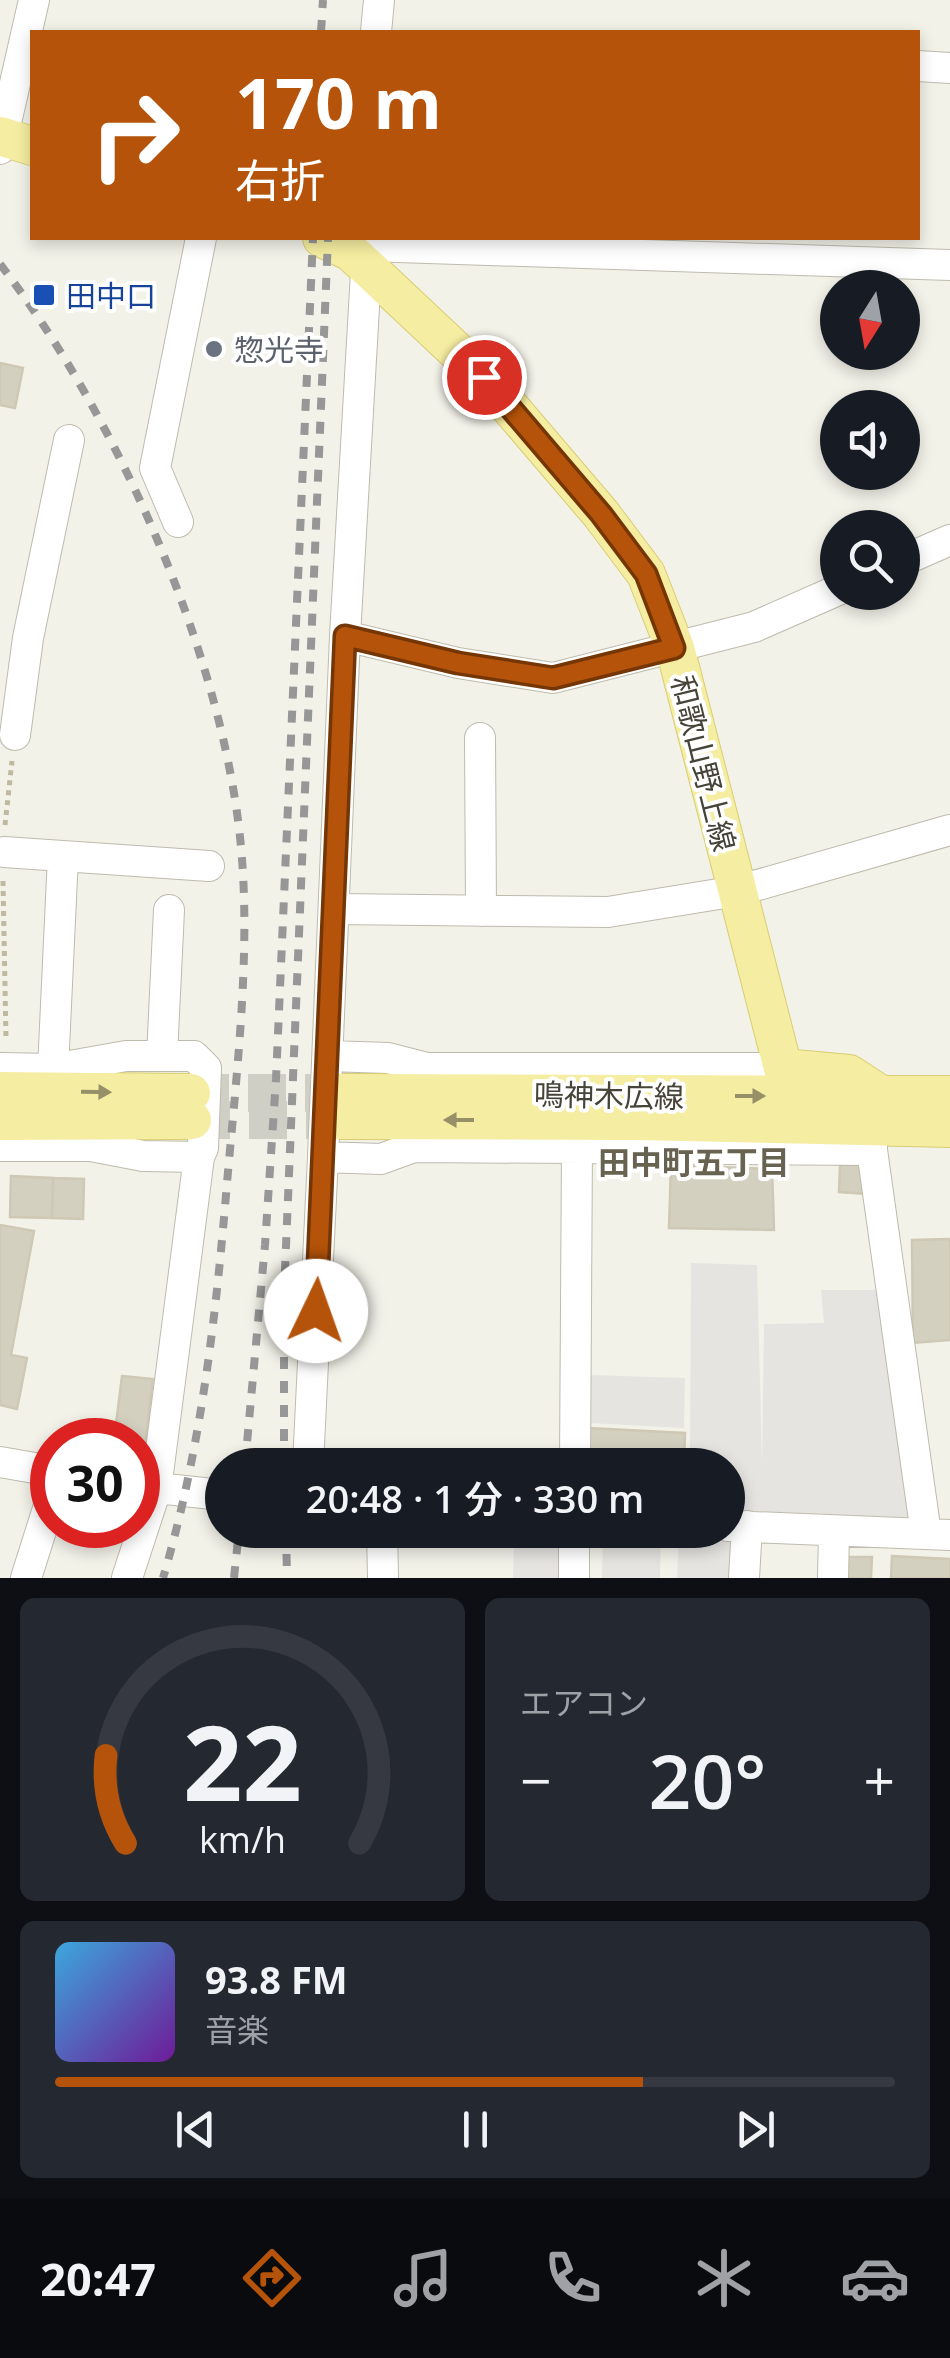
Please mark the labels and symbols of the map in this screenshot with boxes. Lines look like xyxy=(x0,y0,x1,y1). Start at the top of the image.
north arrow xyxy=(820,270,920,370)
place label: 田中口 xyxy=(66,275,156,316)
marker: 田中口 xyxy=(31,282,57,308)
place label: 惣光寺 xyxy=(234,329,324,370)
pin xyxy=(442,335,527,420)
marker: 惣光寺 xyxy=(203,338,225,360)
street label: 和歌山野上線 xyxy=(662,671,746,855)
street label: 鳴神木広線 xyxy=(534,1073,684,1117)
one-way arrow xyxy=(80,1084,112,1100)
one-way arrow xyxy=(735,1087,767,1103)
one-way arrow xyxy=(443,1112,475,1128)
district label: 田中町五丁目 xyxy=(598,1140,790,1183)
position arrow xyxy=(264,1259,368,1363)
speed limit sign: 30 xyxy=(30,1418,160,1548)

